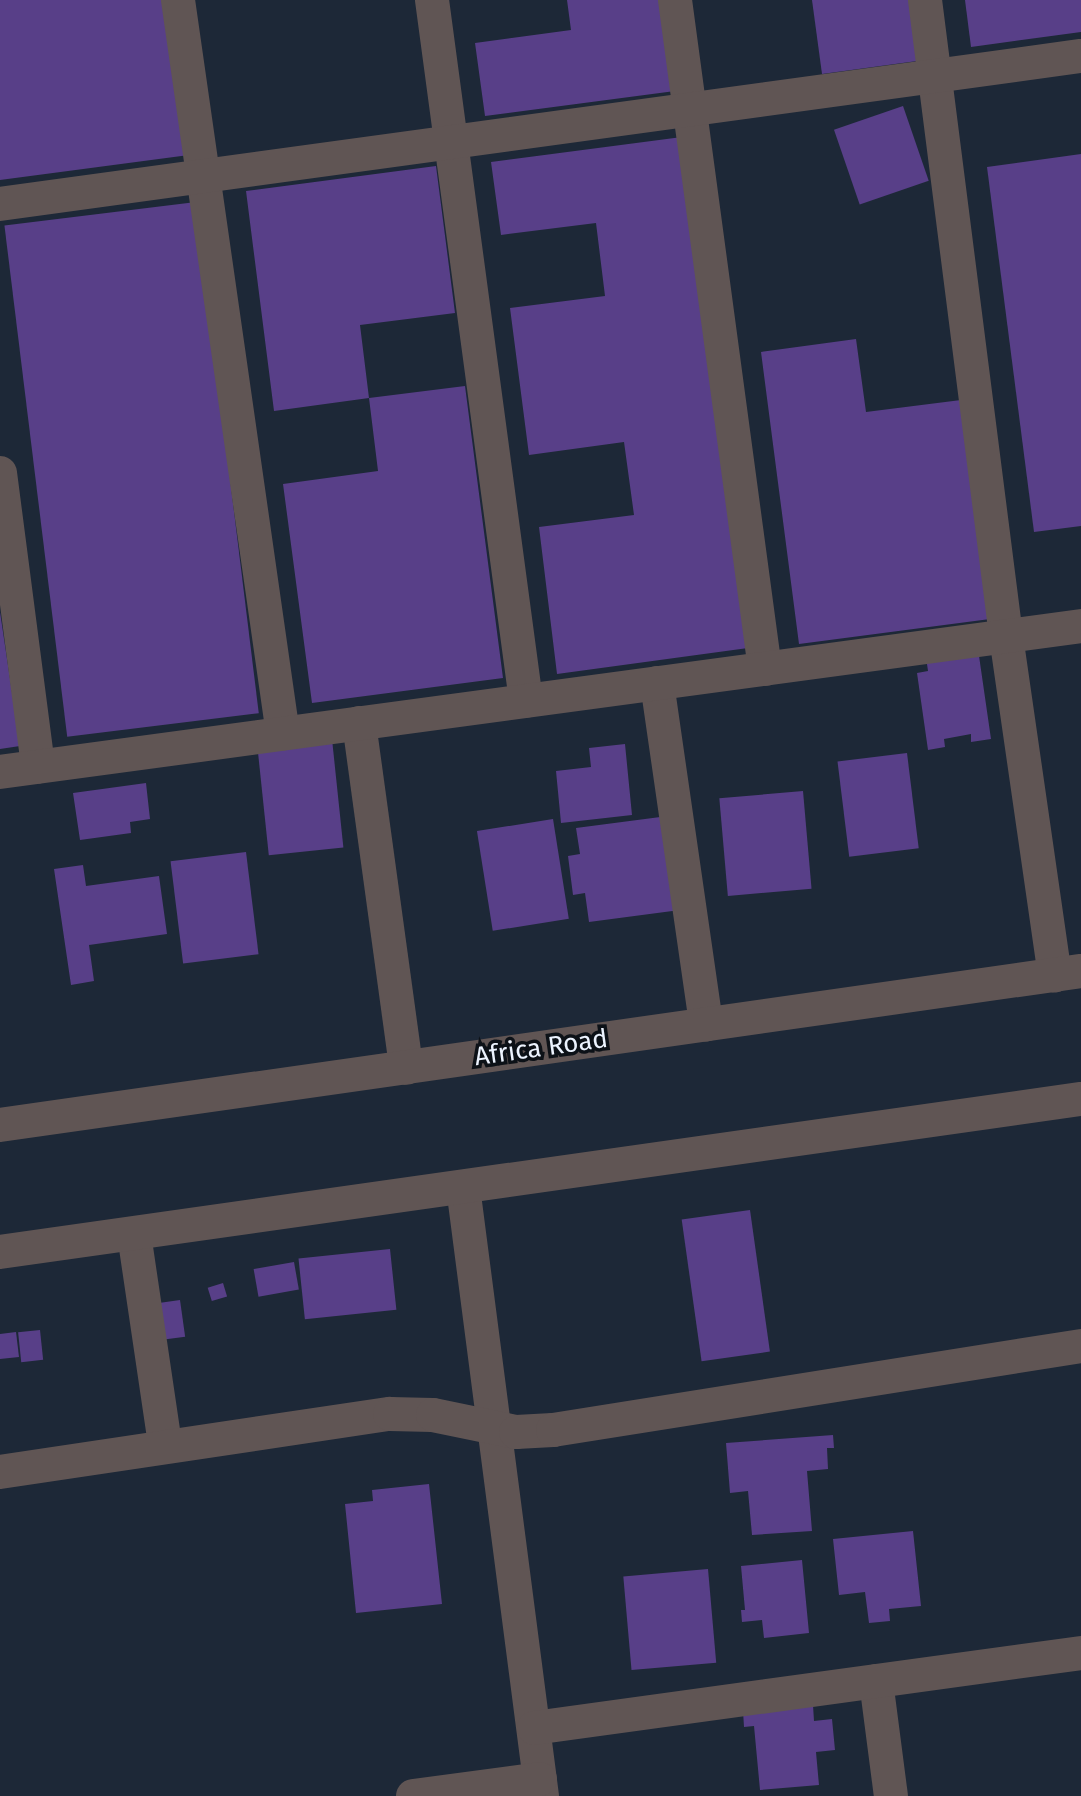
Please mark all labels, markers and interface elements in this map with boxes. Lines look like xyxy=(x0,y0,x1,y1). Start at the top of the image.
street label: Africa Road xyxy=(472,1023,610,1073)

